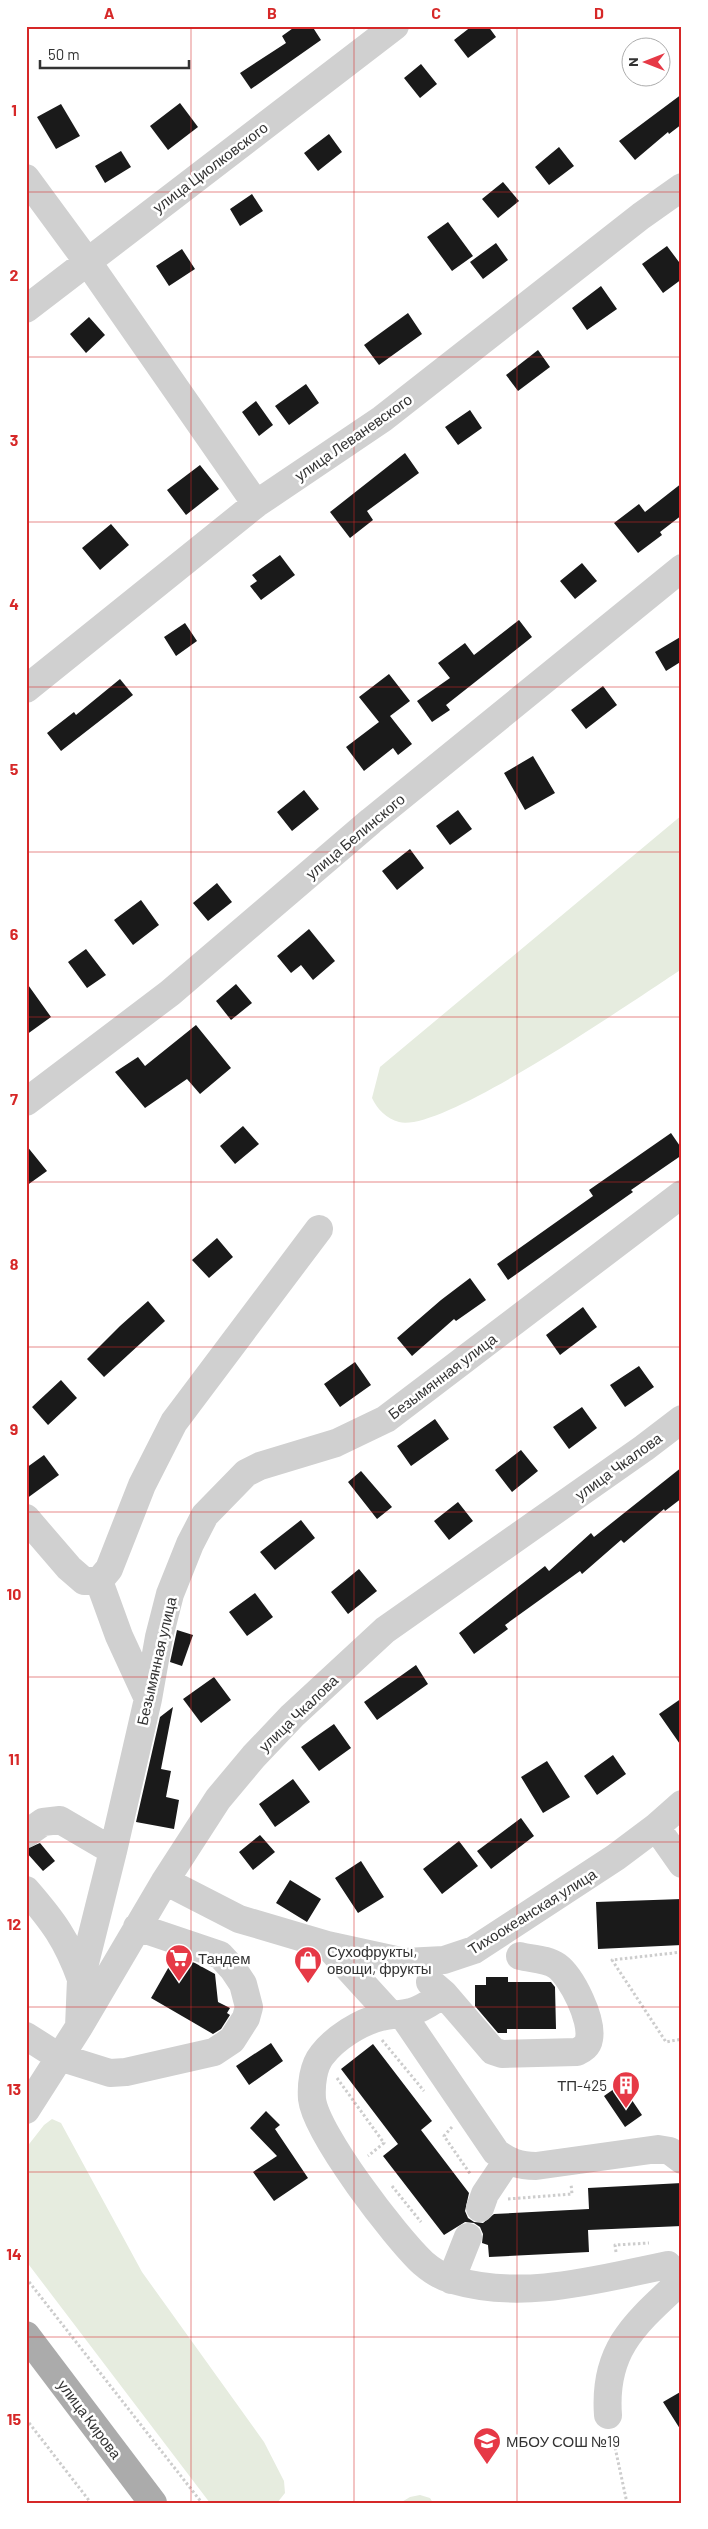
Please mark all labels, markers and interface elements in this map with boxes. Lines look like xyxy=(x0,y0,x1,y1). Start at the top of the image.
text: A xyxy=(104,3,115,22)
text: B xyxy=(267,3,277,22)
text: C xyxy=(431,3,441,22)
text: D xyxy=(594,3,604,22)
scale bar xyxy=(40,38,189,70)
north arrow xyxy=(620,38,670,88)
text: 50 m xyxy=(48,45,80,63)
text: N xyxy=(624,57,641,67)
text: 1 xyxy=(11,100,17,119)
street label: улица Циолковского xyxy=(149,118,271,216)
text: 2 xyxy=(10,265,19,284)
street label: улица Леваневского xyxy=(291,390,415,484)
text: 3 xyxy=(10,430,18,449)
text: 4 xyxy=(9,594,19,613)
text: 5 xyxy=(10,759,19,778)
street label: улица Белинского xyxy=(302,789,408,883)
text: 6 xyxy=(10,924,19,943)
text: 7 xyxy=(10,1089,18,1108)
text: 8 xyxy=(10,1254,19,1273)
street label: Безымянная улица xyxy=(384,1329,500,1423)
text: 9 xyxy=(10,1419,18,1438)
street label: улица Чкалова xyxy=(571,1428,665,1504)
text: 10 xyxy=(7,1584,21,1603)
street label: Безымянная улица xyxy=(132,1594,180,1727)
street label: улица Чкалова xyxy=(255,1670,342,1755)
text: 11 xyxy=(8,1749,20,1768)
street label: Тихоокеанская улица xyxy=(465,1864,600,1958)
text: 12 xyxy=(7,1914,21,1933)
place label: Сухофрукты, овощи, фрукты xyxy=(327,1942,432,1977)
supermarket icon: Тандем xyxy=(164,1943,194,1982)
shop icon: Сухофрукты, овощи, фрукты xyxy=(293,1945,323,1984)
place label: Тандем xyxy=(198,1949,251,1967)
building icon: ТП-425 xyxy=(611,2070,641,2109)
place label: ТП-425 xyxy=(557,2076,607,2094)
text: 13 xyxy=(7,2079,21,2098)
text: 14 xyxy=(6,2244,22,2263)
street label: улица Кирова xyxy=(54,2376,126,2463)
text: 15 xyxy=(7,2409,22,2428)
school or university icon: МБОУ СОШ №19 xyxy=(472,2426,502,2465)
place label: МБОУ СОШ №19 xyxy=(506,2432,620,2450)

